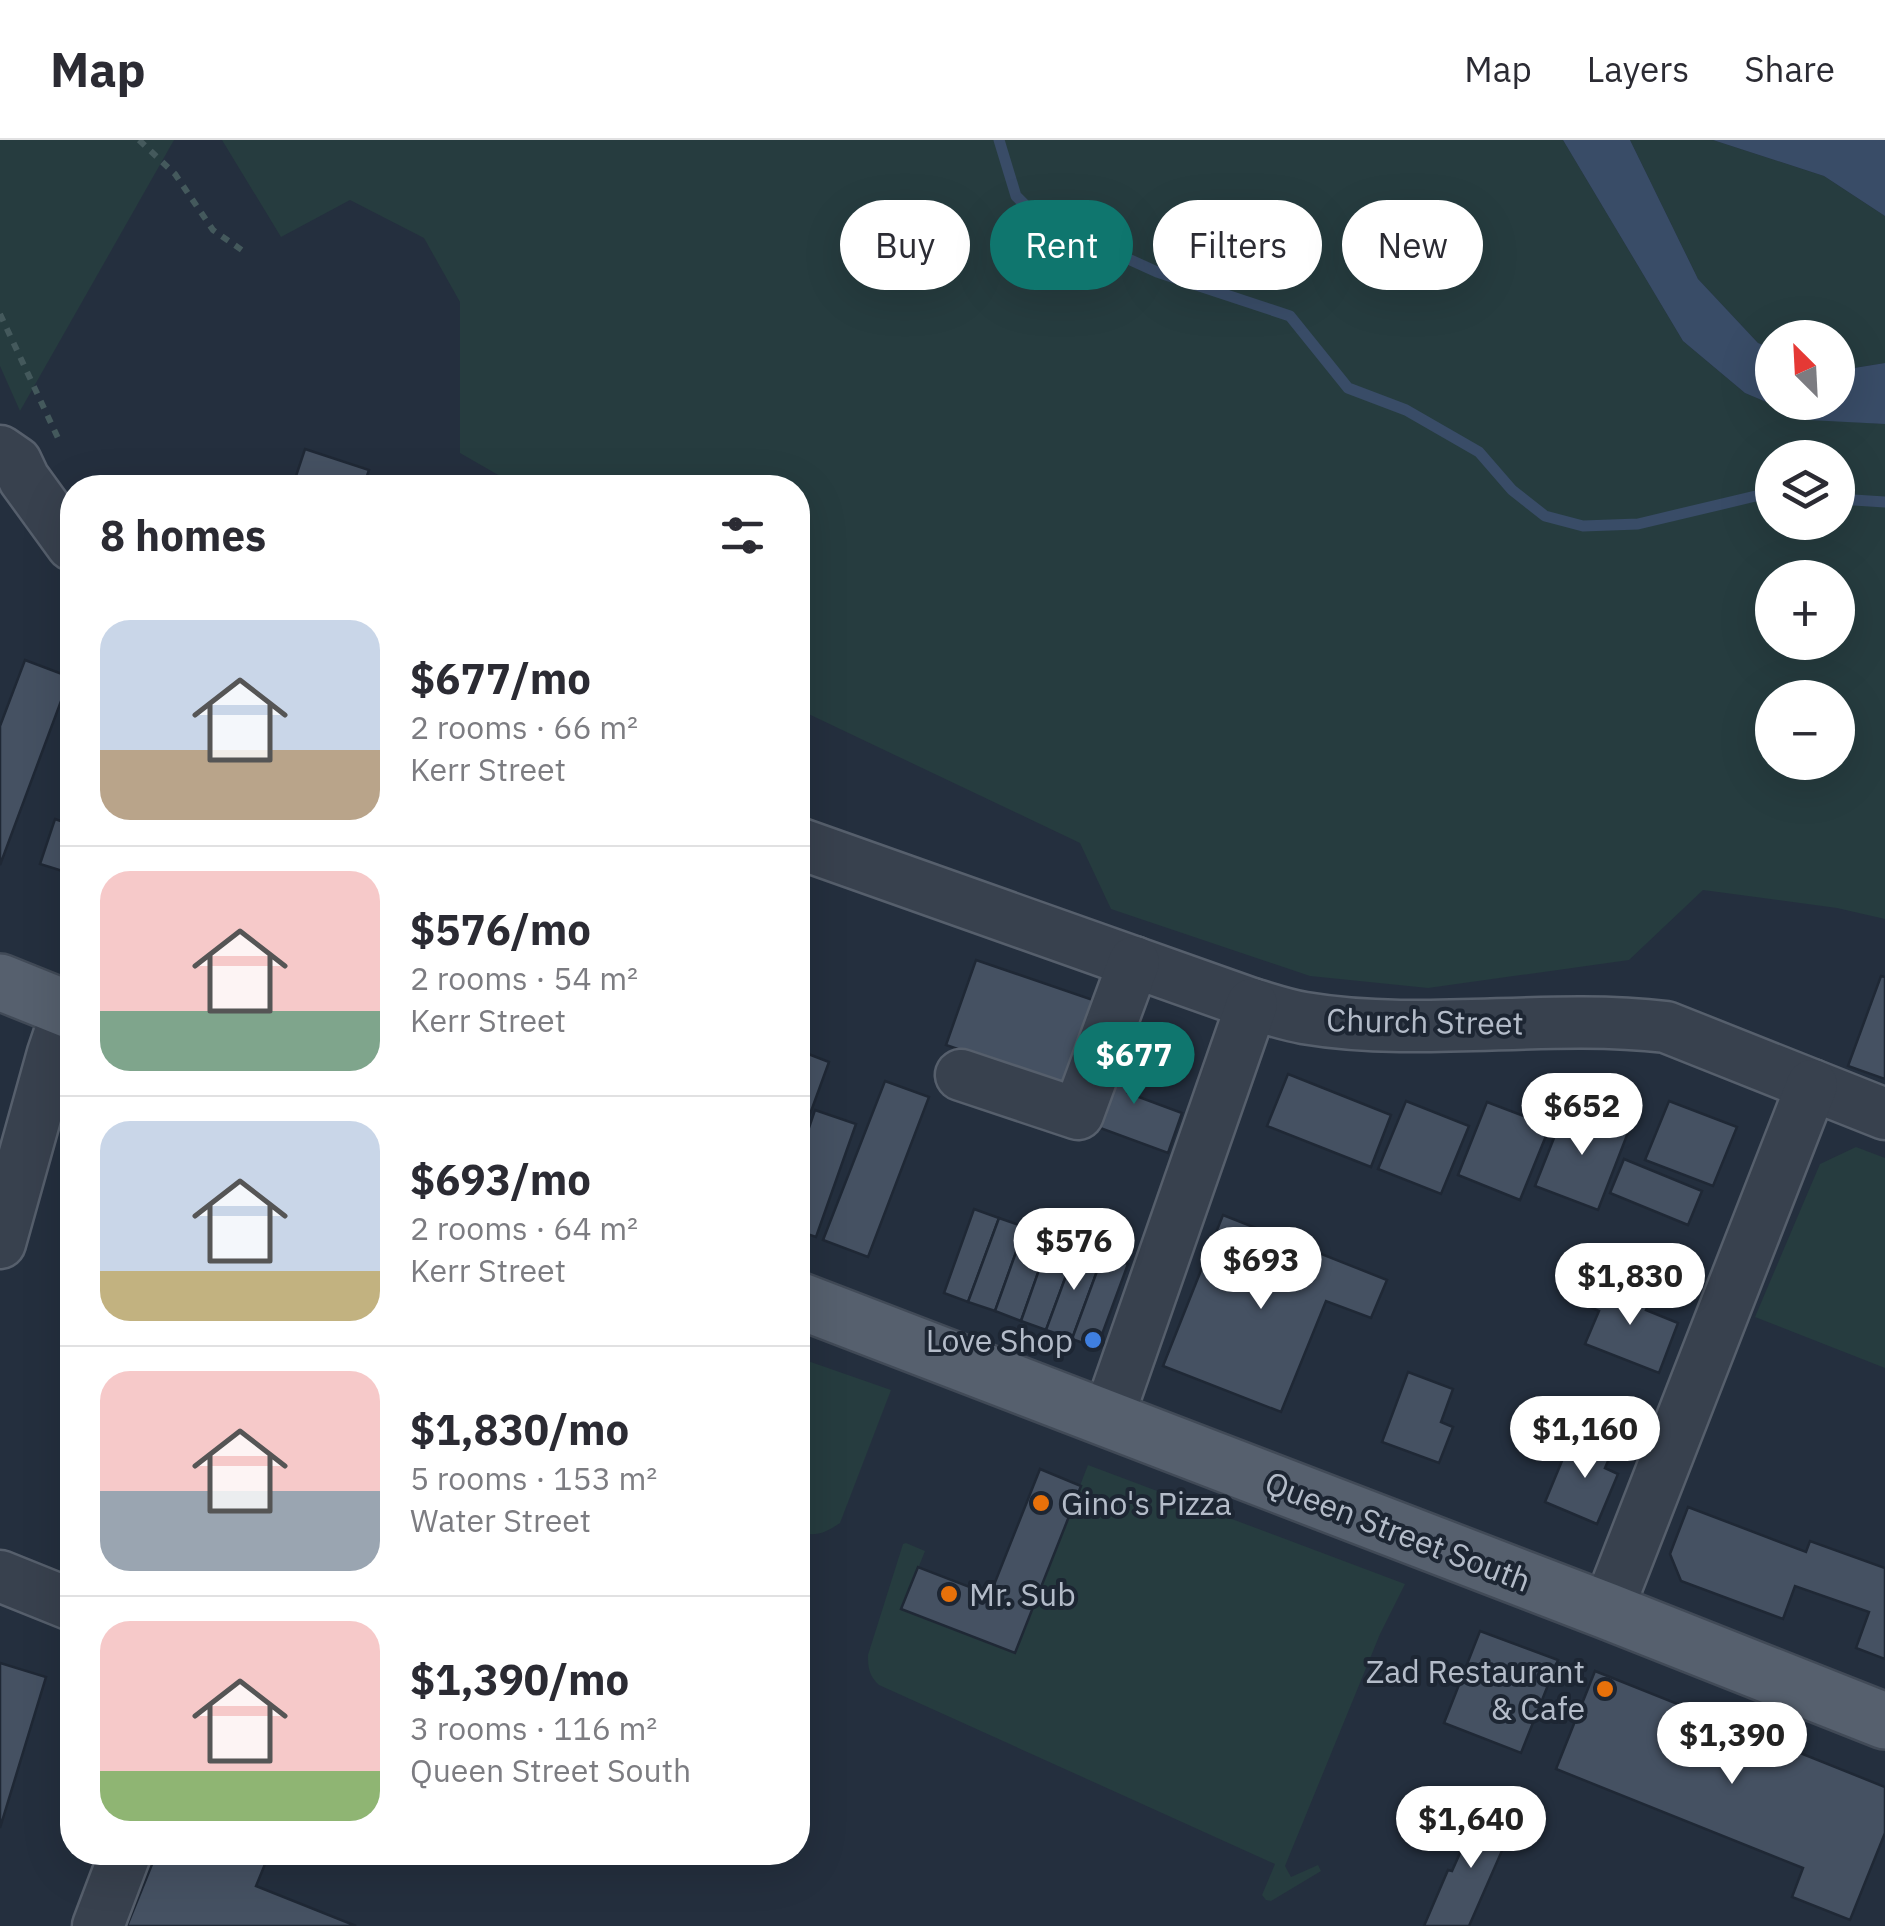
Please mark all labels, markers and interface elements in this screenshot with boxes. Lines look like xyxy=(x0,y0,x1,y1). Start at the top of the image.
text: Map xyxy=(50,38,146,100)
text: Map xyxy=(1464,46,1532,92)
text: Layers xyxy=(1587,46,1689,92)
text: Share xyxy=(1744,46,1835,92)
chip: Buy xyxy=(840,200,970,290)
chip: Rent xyxy=(990,200,1133,290)
chip: Filters xyxy=(1153,200,1322,290)
chip: New xyxy=(1342,200,1483,290)
north arrow xyxy=(1755,320,1855,420)
map controls xyxy=(1755,320,1855,780)
button: layers xyxy=(1755,440,1855,540)
text: 8 homes xyxy=(100,508,266,563)
icon: filters xyxy=(715,508,770,563)
button: + xyxy=(1755,560,1855,660)
text: $677/mo xyxy=(410,651,591,706)
icon: home xyxy=(180,660,300,780)
button: − xyxy=(1755,680,1855,780)
text: 2 rooms · 66 m² xyxy=(410,706,638,748)
text: Kerr Street xyxy=(410,748,566,790)
text: $576/mo xyxy=(410,902,591,957)
icon: home xyxy=(180,911,300,1031)
text: 2 rooms · 54 m² xyxy=(410,957,638,999)
street label: Church Street xyxy=(1326,998,1524,1044)
text: Kerr Street xyxy=(410,999,566,1041)
pin: $677 xyxy=(1075,1022,1193,1107)
text: $677 xyxy=(1096,1033,1172,1075)
pin: $652 xyxy=(1523,1073,1641,1158)
text: $652 xyxy=(1544,1084,1620,1126)
text: $693/mo xyxy=(410,1152,591,1207)
icon: home xyxy=(180,1161,300,1281)
text: 2 rooms · 64 m² xyxy=(410,1207,638,1249)
pin: $576 xyxy=(1015,1208,1133,1293)
text: $576 xyxy=(1036,1219,1112,1261)
pin: $693 xyxy=(1202,1227,1320,1312)
text: $693 xyxy=(1223,1238,1299,1280)
pin: $1,830 xyxy=(1549,1243,1711,1328)
text: Kerr Street xyxy=(410,1249,566,1291)
text: $1,830 xyxy=(1577,1254,1683,1296)
place label: Love Shop xyxy=(926,1319,1073,1361)
marker: Love Shop xyxy=(1082,1329,1104,1351)
pin: $1,160 xyxy=(1504,1396,1666,1481)
text: $1,830/mo xyxy=(410,1402,629,1457)
text: $1,160 xyxy=(1532,1407,1638,1449)
icon: home xyxy=(180,1411,300,1531)
text: 5 rooms · 153 m² xyxy=(410,1457,657,1499)
street label: Queen Street South xyxy=(1259,1461,1537,1601)
place label: Gino's Pizza xyxy=(1061,1482,1232,1524)
marker: Gino's Pizza xyxy=(1030,1492,1052,1514)
text: Water Street xyxy=(410,1499,591,1541)
place label: Mr. Sub xyxy=(969,1573,1076,1615)
marker: Mr. Sub xyxy=(938,1583,960,1605)
place label: Zad Restaurant & Cafe xyxy=(1366,1650,1585,1729)
text: $1,390/mo xyxy=(410,1652,629,1707)
icon: home xyxy=(180,1661,300,1781)
marker: Zad Restaurant & Cafe xyxy=(1594,1678,1616,1700)
pin: $1,390 xyxy=(1651,1702,1813,1787)
text: 3 rooms · 116 m² xyxy=(410,1707,657,1749)
text: $1,390 xyxy=(1679,1713,1785,1755)
text: Queen Street South xyxy=(410,1749,691,1791)
pin: $1,640 xyxy=(1390,1786,1552,1871)
text: $1,640 xyxy=(1418,1797,1524,1839)

